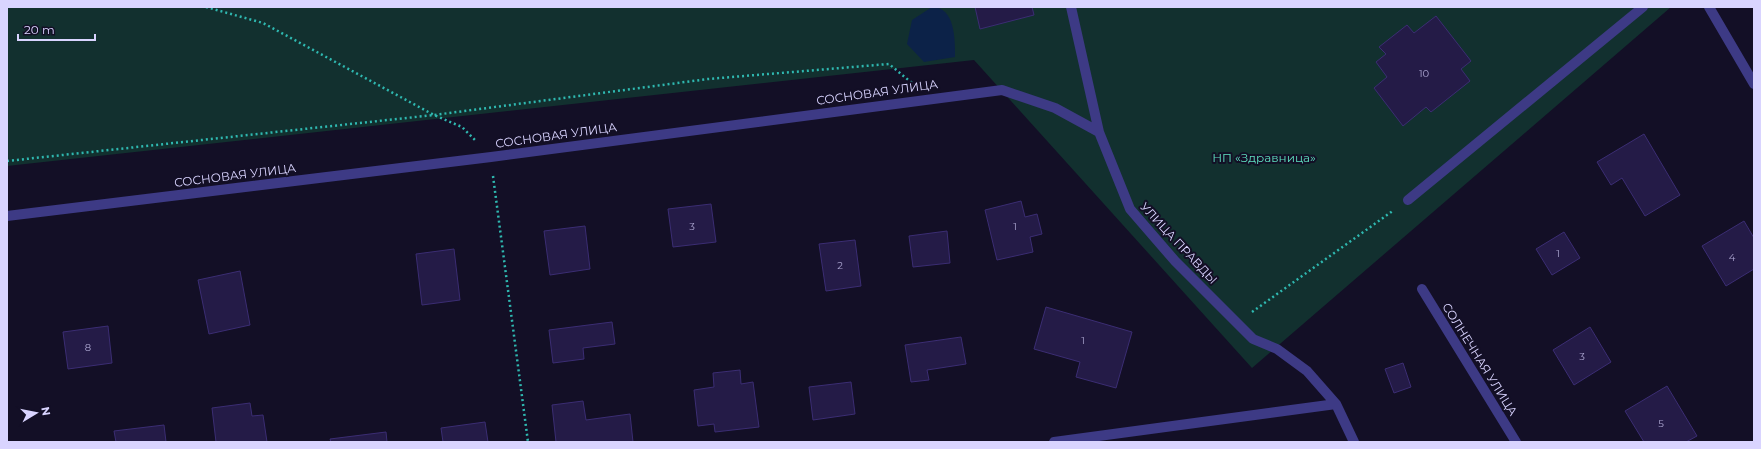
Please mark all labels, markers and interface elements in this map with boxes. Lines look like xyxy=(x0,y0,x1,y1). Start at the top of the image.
scale bar xyxy=(18,16,95,42)
text: 20 m xyxy=(24,22,55,37)
house number: 10 xyxy=(1419,67,1429,80)
street label: СОСНОВАЯ УЛИЦА xyxy=(815,76,939,108)
street label: СОСНОВАЯ УЛИЦА xyxy=(494,119,618,151)
park label: НП «Здравница» xyxy=(1212,150,1316,165)
street label: СОСНОВАЯ УЛИЦА xyxy=(173,160,297,190)
street label: УЛИЦА ПРАВДЫ xyxy=(1137,199,1221,287)
house number: 3 xyxy=(689,220,695,233)
house number: 1 xyxy=(1013,220,1017,233)
house number: 1 xyxy=(1556,247,1560,260)
house number: 4 xyxy=(1729,251,1736,264)
house number: 2 xyxy=(837,259,843,272)
street label: СОЛНЕЧНАЯ УЛИЦА xyxy=(1439,300,1521,418)
house number: 1 xyxy=(1081,334,1085,347)
house number: 8 xyxy=(85,341,91,354)
house number: 3 xyxy=(1579,350,1585,363)
north arrow xyxy=(16,393,56,433)
text: N xyxy=(38,406,54,417)
house number: 5 xyxy=(1658,417,1664,430)

